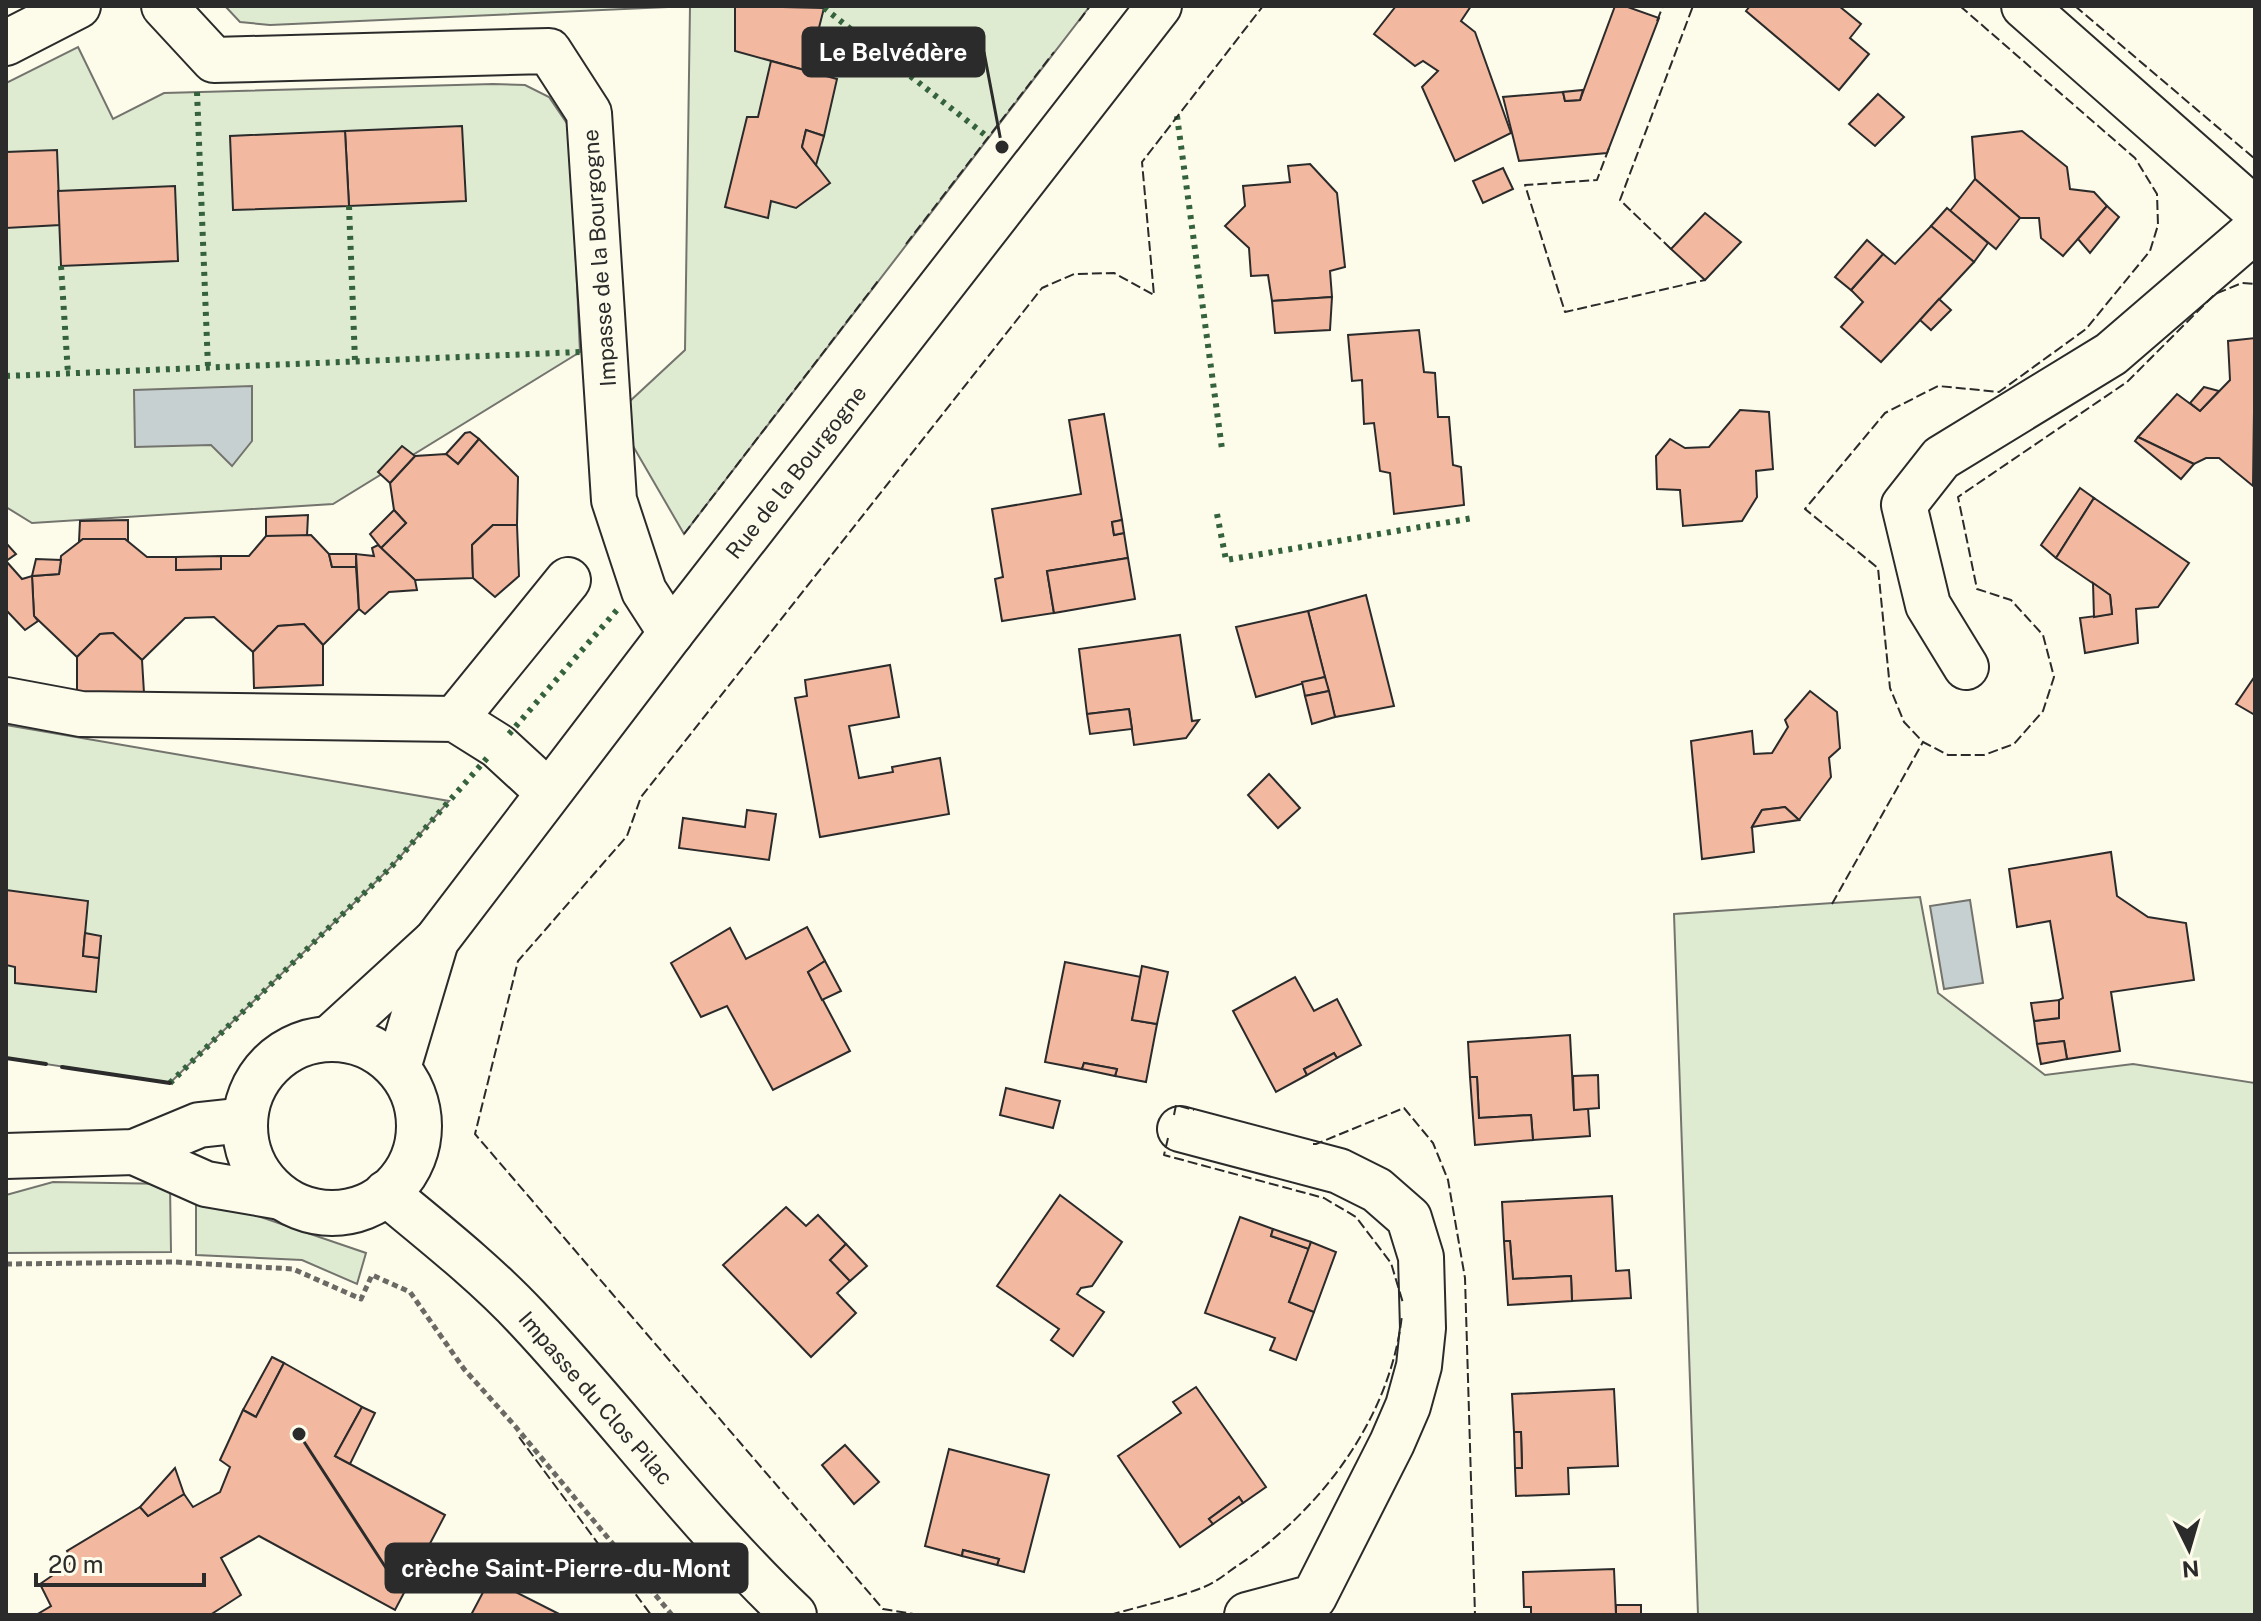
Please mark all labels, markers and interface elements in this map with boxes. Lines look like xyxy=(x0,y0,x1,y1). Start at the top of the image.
callout: Le Belvédère xyxy=(803,28,984,76)
text: Le Belvédère xyxy=(819,38,967,66)
street label: Impasse de la Bourgogne xyxy=(577,129,621,387)
street label: Rue de la Bourgogne xyxy=(720,380,872,564)
street label: Impasse du Clos Pilac xyxy=(514,1306,678,1490)
north arrow xyxy=(2149,1509,2229,1589)
scale bar xyxy=(36,1537,204,1587)
callout: crèche Saint-Pierre-du-Mont xyxy=(386,1544,747,1592)
text: 20 m xyxy=(48,1550,104,1578)
text: crèche Saint-Pierre-du-Mont xyxy=(401,1554,731,1582)
text: N xyxy=(2181,1555,2200,1583)

